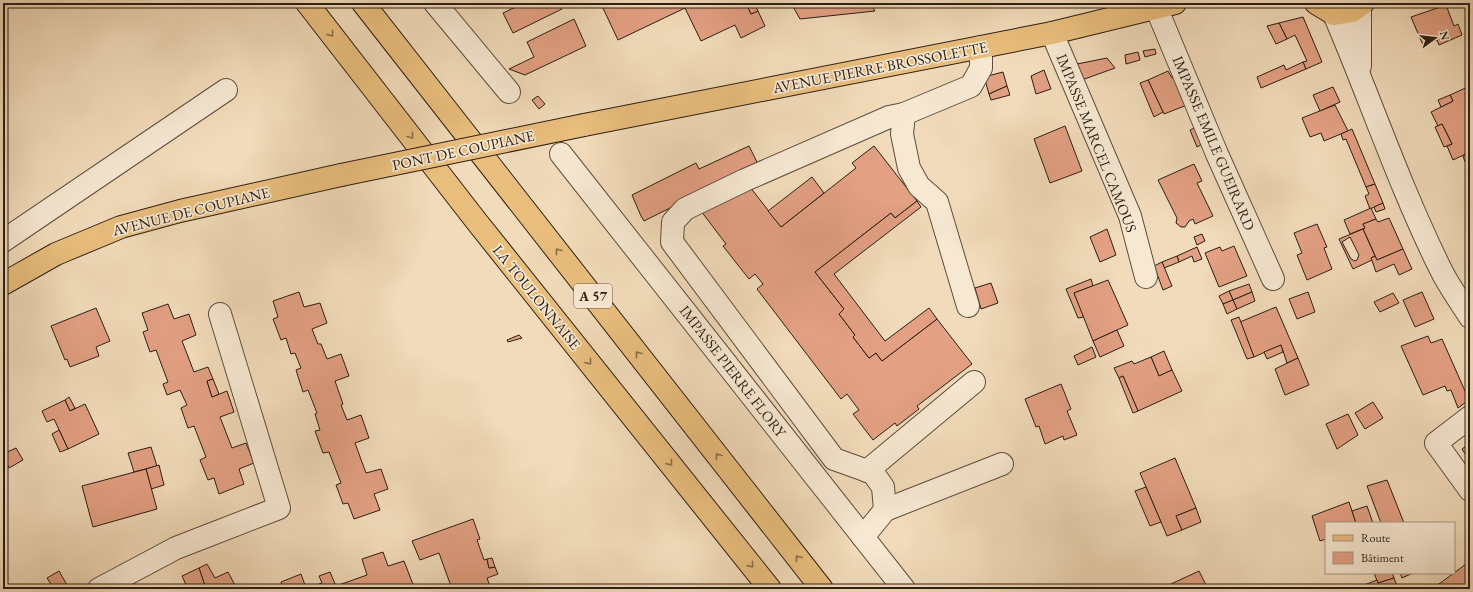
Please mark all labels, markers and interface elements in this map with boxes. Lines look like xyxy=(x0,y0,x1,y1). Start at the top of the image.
north arrow xyxy=(1415,18,1455,58)
one-way arrow xyxy=(326,29,333,36)
text: N xyxy=(1437,29,1453,42)
street label: AVENUE PIERRE BROSSOLETTE xyxy=(770,37,989,97)
street label: IMPASSE MARCEL CAMOUS xyxy=(1052,51,1142,235)
street label: IMPASSE EMILE GUEIRARD xyxy=(1169,53,1259,233)
street label: PONT DE COUPIANE xyxy=(390,126,536,174)
one-way arrow xyxy=(406,132,413,139)
street label: AVENUE DE COUPIANE xyxy=(109,182,272,240)
street label: LA TOULONNAISE xyxy=(489,241,585,354)
one-way arrow xyxy=(555,249,562,256)
road number: A 57 xyxy=(574,284,612,308)
street label: IMPASSE PIERRE FLORY xyxy=(676,301,791,442)
one-way arrow xyxy=(635,351,642,358)
one-way arrow xyxy=(584,357,591,364)
one-way arrow xyxy=(716,454,723,461)
one-way arrow xyxy=(665,459,672,466)
legend xyxy=(1325,522,1455,574)
text: Route xyxy=(1361,530,1391,546)
text: Bâtiment xyxy=(1361,550,1404,566)
one-way arrow xyxy=(796,556,803,563)
one-way arrow xyxy=(746,560,753,568)

